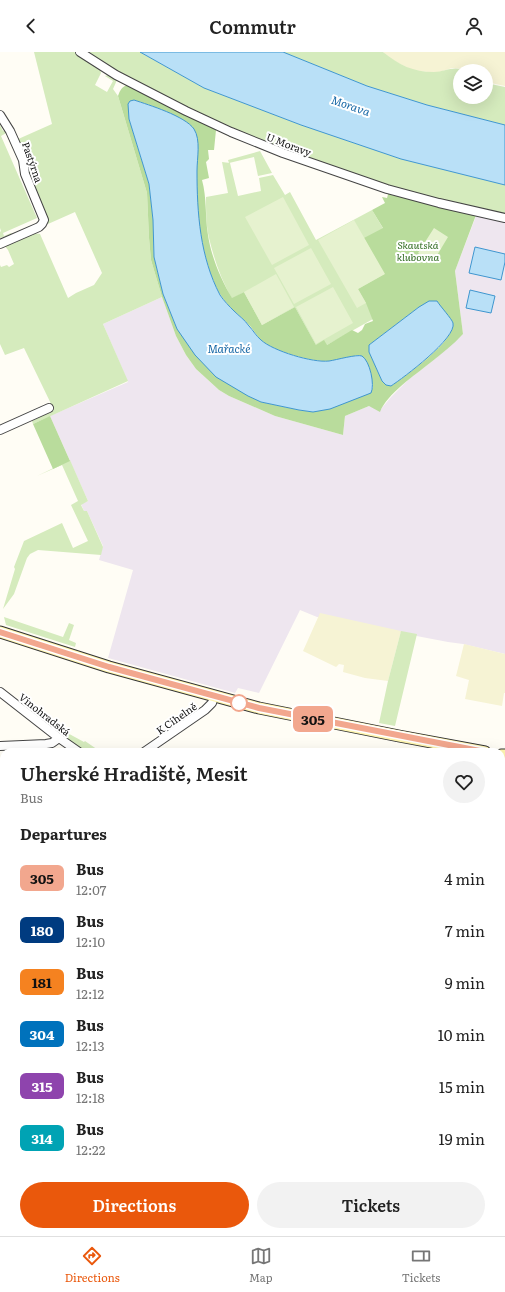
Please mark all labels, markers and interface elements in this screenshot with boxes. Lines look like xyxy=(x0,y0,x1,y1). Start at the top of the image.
text: Commutr xyxy=(209,13,296,40)
icon: back xyxy=(20,15,42,37)
icon: person xyxy=(463,15,485,37)
map controls xyxy=(453,64,493,104)
button: layers xyxy=(453,64,493,104)
water label: Morava xyxy=(330,91,373,119)
street label: U Moravy xyxy=(264,129,314,160)
street label: Pastýrna xyxy=(19,140,47,185)
park label: Skautská klubovna xyxy=(397,237,440,264)
water label: Mařacké xyxy=(207,340,251,356)
street label: Vinohradská xyxy=(16,689,74,739)
unlabelled marker xyxy=(230,694,248,712)
street label: K Cihelně xyxy=(153,699,199,737)
line badge: 305 xyxy=(290,706,336,732)
text: 305 xyxy=(301,709,325,729)
text: Uherské Hradiště, Mesit xyxy=(20,759,248,787)
button: heart xyxy=(443,761,485,803)
text: Bus xyxy=(20,788,43,807)
text: Departures xyxy=(20,822,107,845)
text: Bus xyxy=(76,857,104,880)
text: 4 min xyxy=(444,867,485,890)
text: 305 xyxy=(30,868,54,888)
text: 12:07 xyxy=(76,880,106,899)
text: Bus xyxy=(76,909,104,932)
text: 7 min xyxy=(445,919,485,942)
text: 180 xyxy=(31,920,53,940)
text: 12:10 xyxy=(76,932,105,951)
text: Bus xyxy=(76,961,104,984)
text: 9 min xyxy=(445,971,485,994)
text: 181 xyxy=(32,972,52,992)
text: 12:12 xyxy=(76,984,104,1003)
text: Bus xyxy=(76,1013,104,1036)
text: 10 min xyxy=(438,1023,485,1046)
text: 304 xyxy=(30,1024,54,1044)
text: 12:13 xyxy=(76,1036,105,1055)
text: Bus xyxy=(76,1065,104,1088)
text: 15 min xyxy=(439,1075,485,1098)
text: 315 xyxy=(31,1076,53,1096)
text: 12:18 xyxy=(76,1088,105,1107)
text: Bus xyxy=(76,1117,104,1140)
text: 19 min xyxy=(439,1127,485,1150)
text: 314 xyxy=(31,1128,53,1148)
text: 12:22 xyxy=(76,1140,105,1159)
button: Directions xyxy=(20,1182,249,1228)
button: Tickets xyxy=(257,1182,485,1228)
tab: Directions xyxy=(65,1245,120,1285)
tab: Map xyxy=(249,1245,272,1285)
tab: Tickets xyxy=(402,1245,440,1285)

